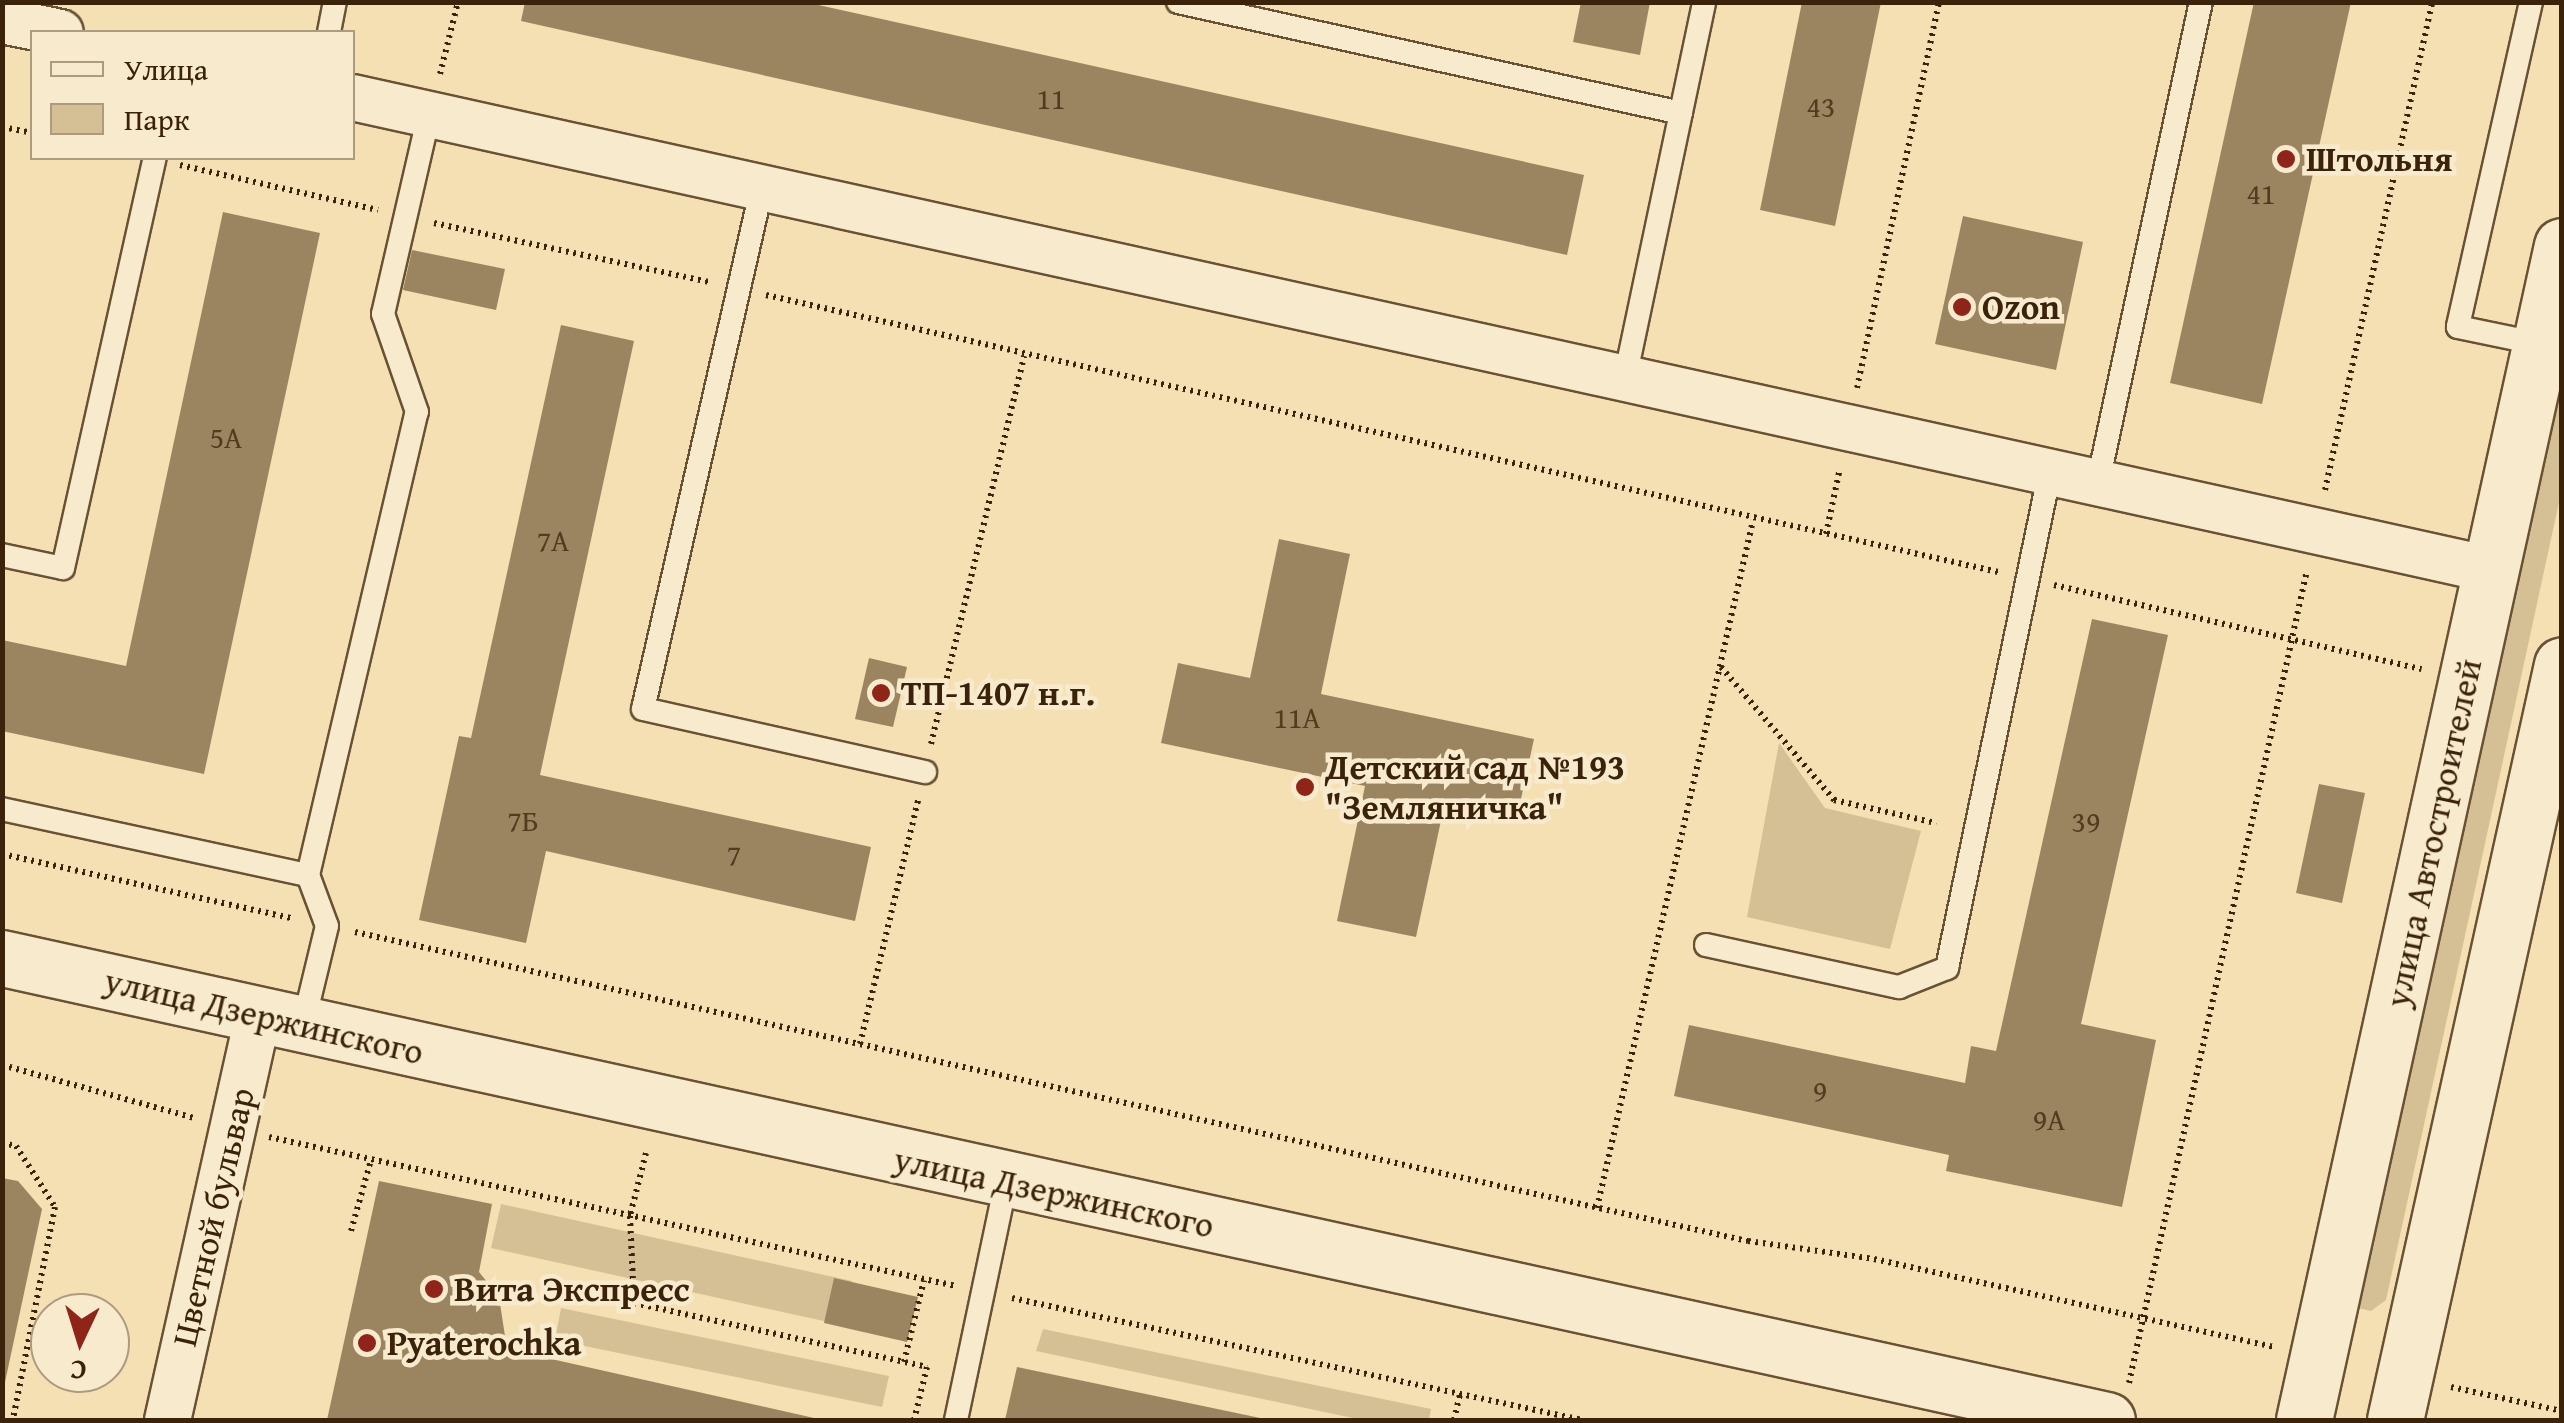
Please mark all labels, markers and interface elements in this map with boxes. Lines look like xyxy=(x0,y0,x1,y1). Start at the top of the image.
legend xyxy=(30,30,355,160)
text: Улица xyxy=(124,47,208,91)
house number: 11 xyxy=(1037,80,1065,116)
house number: 43 xyxy=(1807,88,1835,124)
text: Парк xyxy=(124,97,190,141)
place label: Штольня xyxy=(2306,138,2452,180)
marker: Штольня xyxy=(2275,148,2297,170)
house number: 41 xyxy=(2247,175,2275,211)
place label: Ozon xyxy=(1982,286,2060,328)
marker: Ozon xyxy=(1951,296,1973,318)
house number: 5А xyxy=(210,419,242,455)
house number: 7А xyxy=(537,522,569,558)
street label: улица Автостроителей xyxy=(2376,655,2490,1011)
place label: ТП-1407 н.г. xyxy=(901,672,1095,714)
marker: ТП-1407 н.г. xyxy=(870,682,892,704)
house number: 11А xyxy=(1273,699,1321,735)
place label: Детский сад №193 "Земляничка" xyxy=(1325,746,1625,828)
marker: Детский сад №193 "Земляничка" xyxy=(1294,776,1316,798)
house number: 7Б xyxy=(507,802,539,838)
house number: 39 xyxy=(2072,803,2100,839)
house number: 7 xyxy=(727,836,741,872)
street label: улица Дзержинского xyxy=(100,959,428,1073)
house number: 9 xyxy=(1813,1072,1827,1108)
street label: Цветной бульвар xyxy=(163,1084,263,1350)
house number: 9А xyxy=(2033,1101,2065,1137)
street label: улица Дзержинского xyxy=(890,1138,1218,1246)
place label: Вита Экспресс xyxy=(454,1268,690,1310)
marker: Вита Экспресс xyxy=(423,1278,445,1300)
north arrow xyxy=(30,1293,130,1393)
place label: Pyaterochka xyxy=(387,1322,581,1364)
marker: Pyaterochka xyxy=(356,1332,378,1354)
text: С xyxy=(69,1350,87,1392)

